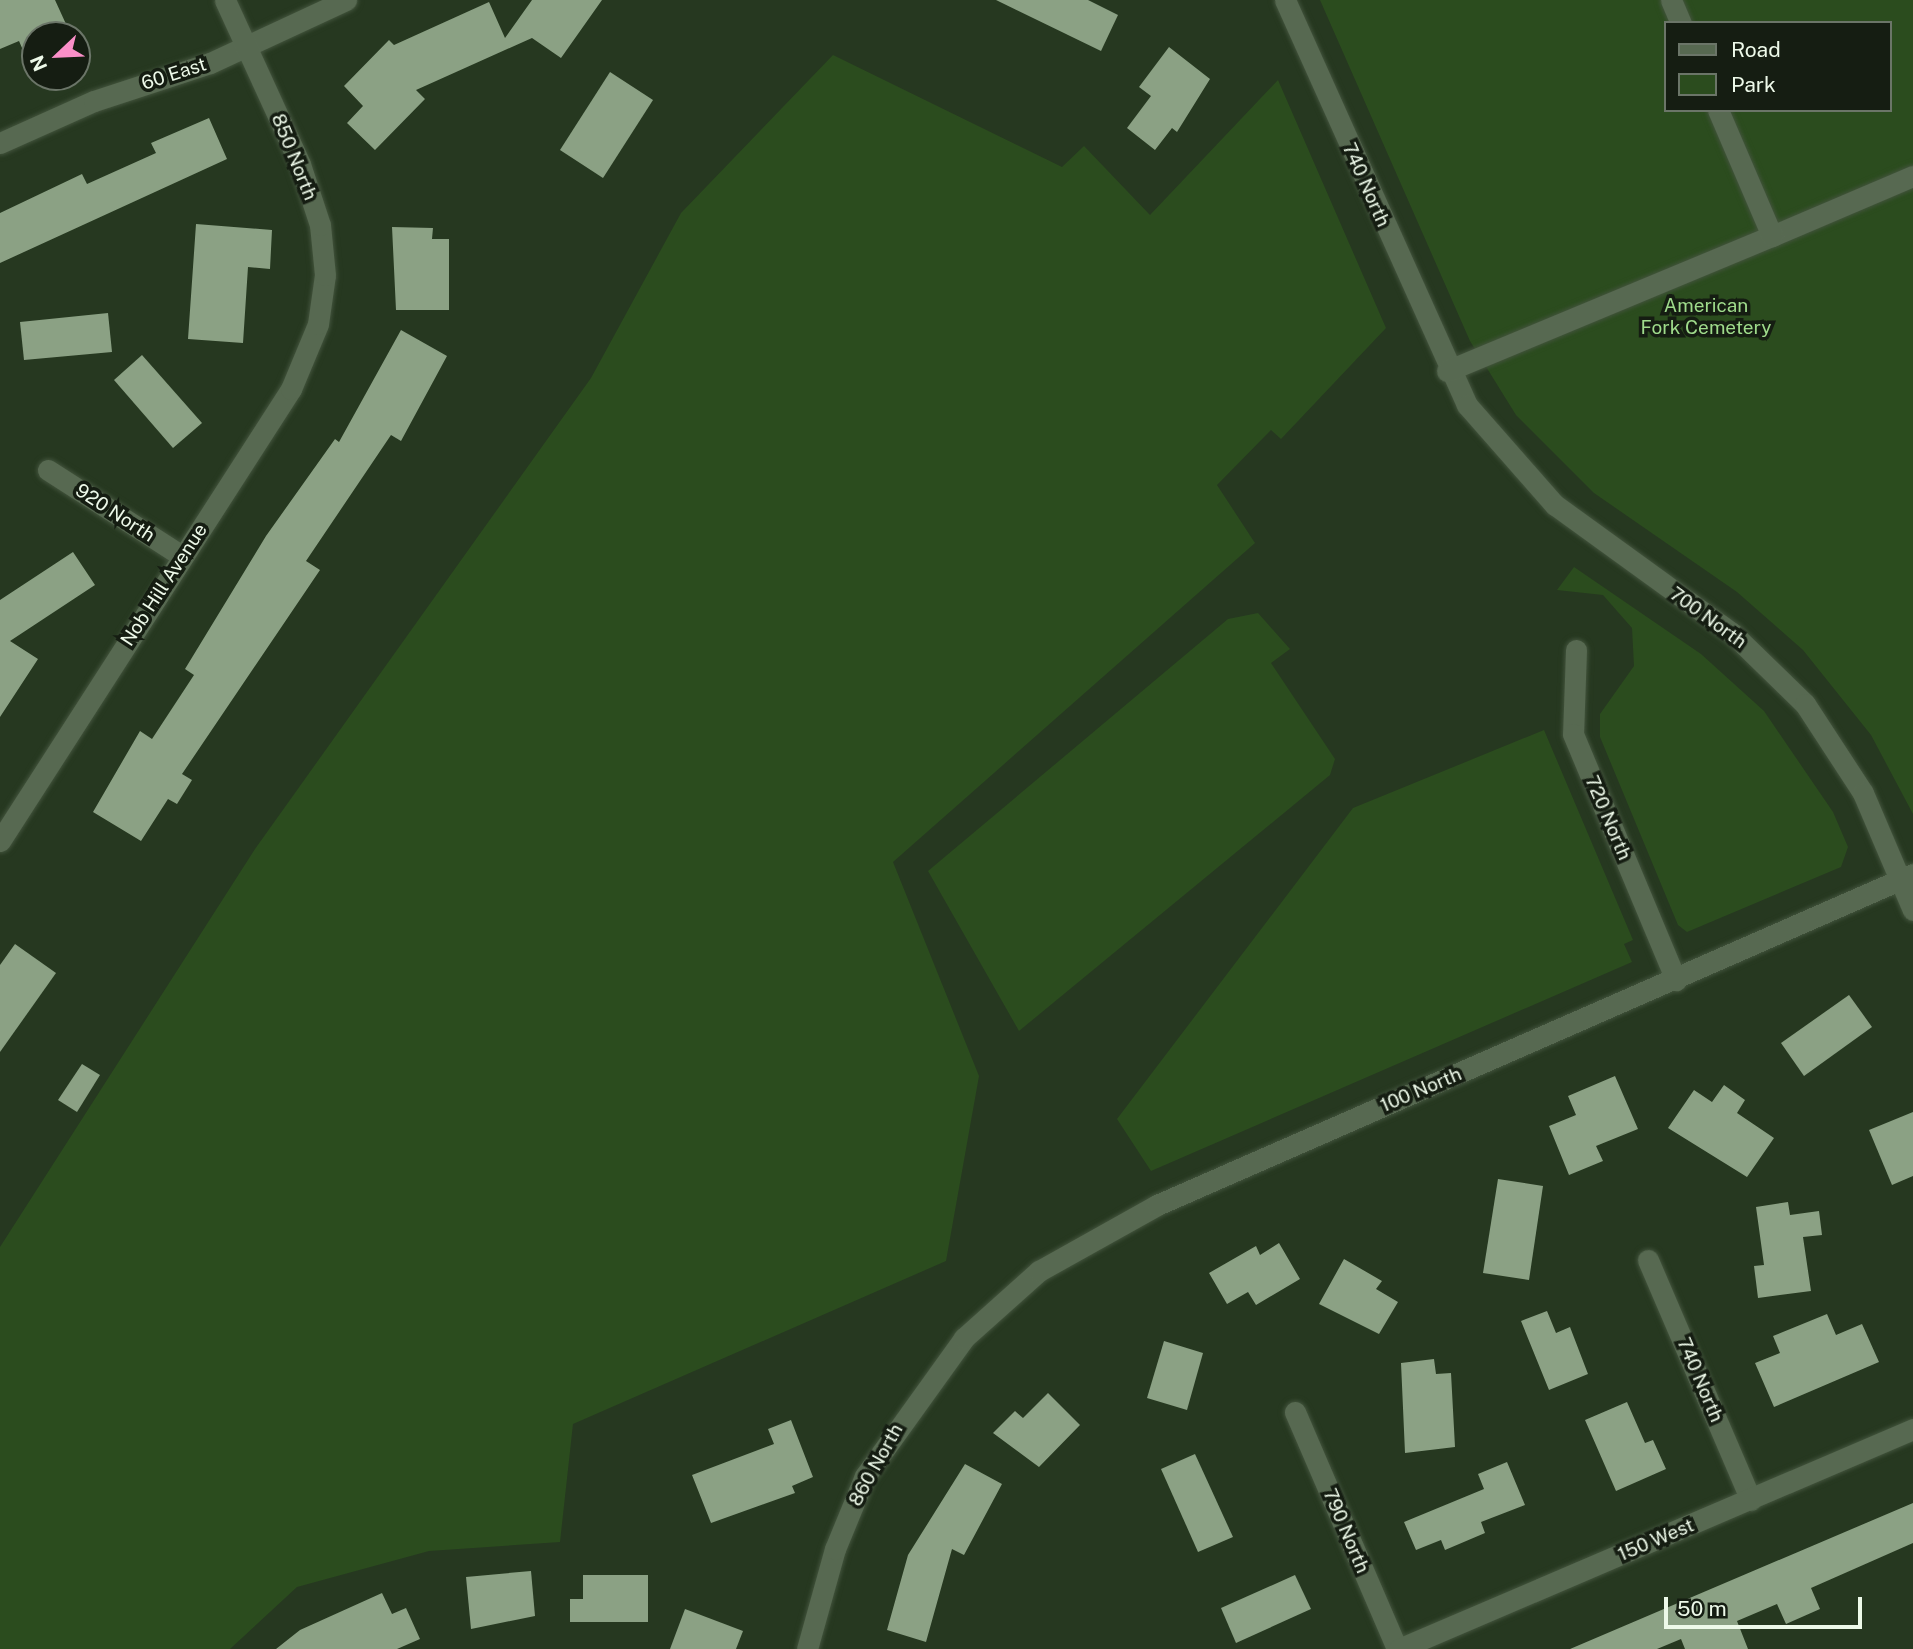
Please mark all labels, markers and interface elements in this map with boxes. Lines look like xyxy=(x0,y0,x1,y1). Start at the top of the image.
north arrow xyxy=(21,21,91,91)
legend xyxy=(1664,21,1892,112)
text: Road xyxy=(1731,37,1781,62)
text: N xyxy=(25,52,52,75)
street label: 60 East xyxy=(139,53,209,95)
text: Park xyxy=(1731,72,1776,97)
street label: 850 North xyxy=(266,110,322,204)
street label: 740 North xyxy=(1337,139,1395,231)
park label: American Fork Cemetery xyxy=(1641,295,1771,339)
street label: 920 North xyxy=(71,479,159,547)
street label: Nob Hill Avenue xyxy=(116,520,212,650)
street label: 700 North xyxy=(1665,583,1751,653)
street label: 720 North xyxy=(1580,772,1636,864)
street label: 100 North xyxy=(1377,1063,1465,1117)
street label: 740 North xyxy=(1672,1334,1728,1426)
street label: 860 North xyxy=(844,1420,908,1510)
street label: 790 North xyxy=(1318,1485,1374,1577)
street label: 150 West xyxy=(1614,1514,1698,1566)
scale bar xyxy=(1668,1582,1866,1626)
text: 50 m xyxy=(1677,1596,1727,1621)

